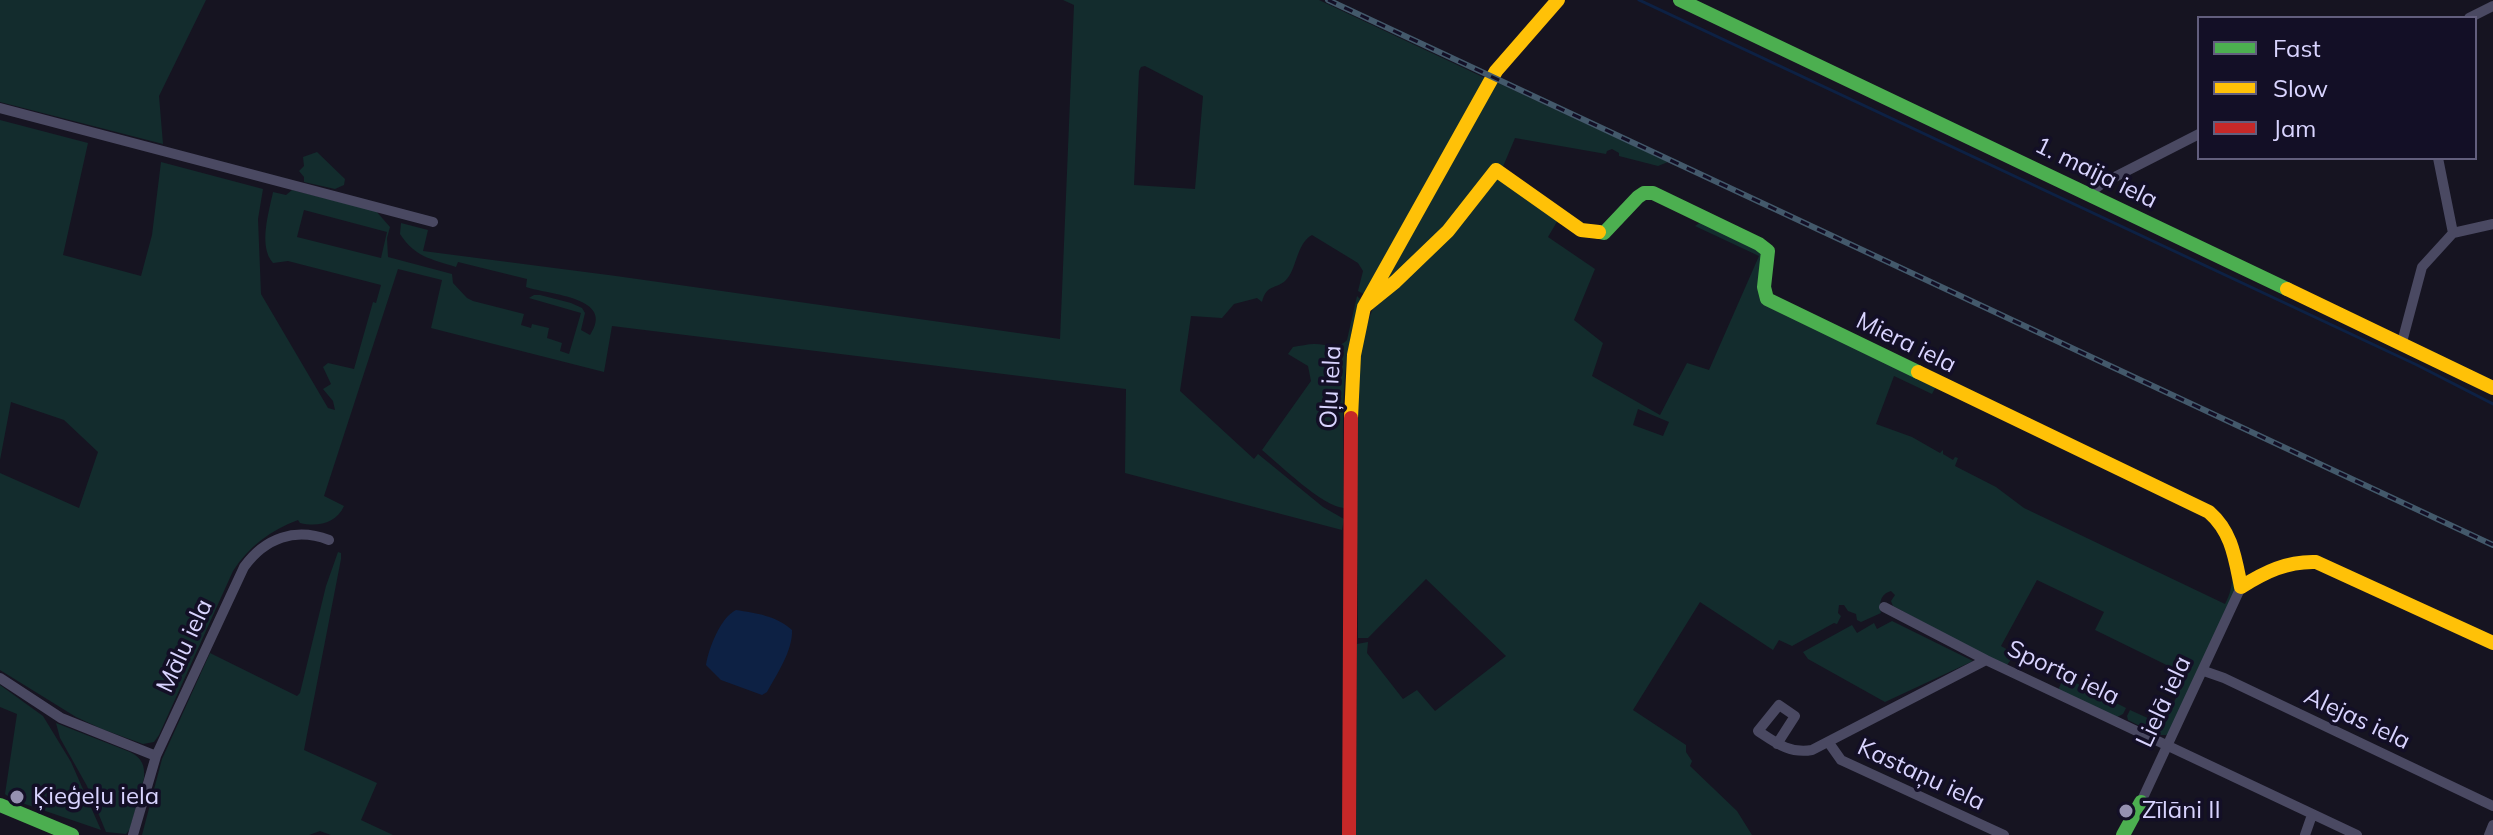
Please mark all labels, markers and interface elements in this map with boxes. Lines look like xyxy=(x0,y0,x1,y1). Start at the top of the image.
legend xyxy=(2197,16,2477,160)
text: Fast xyxy=(2273,33,2321,63)
text: Slow xyxy=(2273,73,2328,103)
text: Jam xyxy=(2273,113,2316,143)
street label: 1. maija iela xyxy=(2030,131,2162,215)
street label: Miera iela xyxy=(1851,306,1961,380)
street label: Oļu iela xyxy=(1314,345,1348,429)
street label: Mālu iela xyxy=(151,595,219,697)
street label: Sporta iela xyxy=(2002,635,2124,711)
street label: Lielā iela xyxy=(2130,652,2198,752)
street label: Alejas iela xyxy=(2299,682,2415,756)
street label: Kastaņu iela xyxy=(1853,733,1989,817)
place label: Ķieģeļu iela xyxy=(33,783,159,811)
marker: Ķieģeļu iela xyxy=(8,788,26,806)
place label: Zīlāni II xyxy=(2142,797,2221,825)
marker: Zīlāni II xyxy=(2117,802,2135,820)

